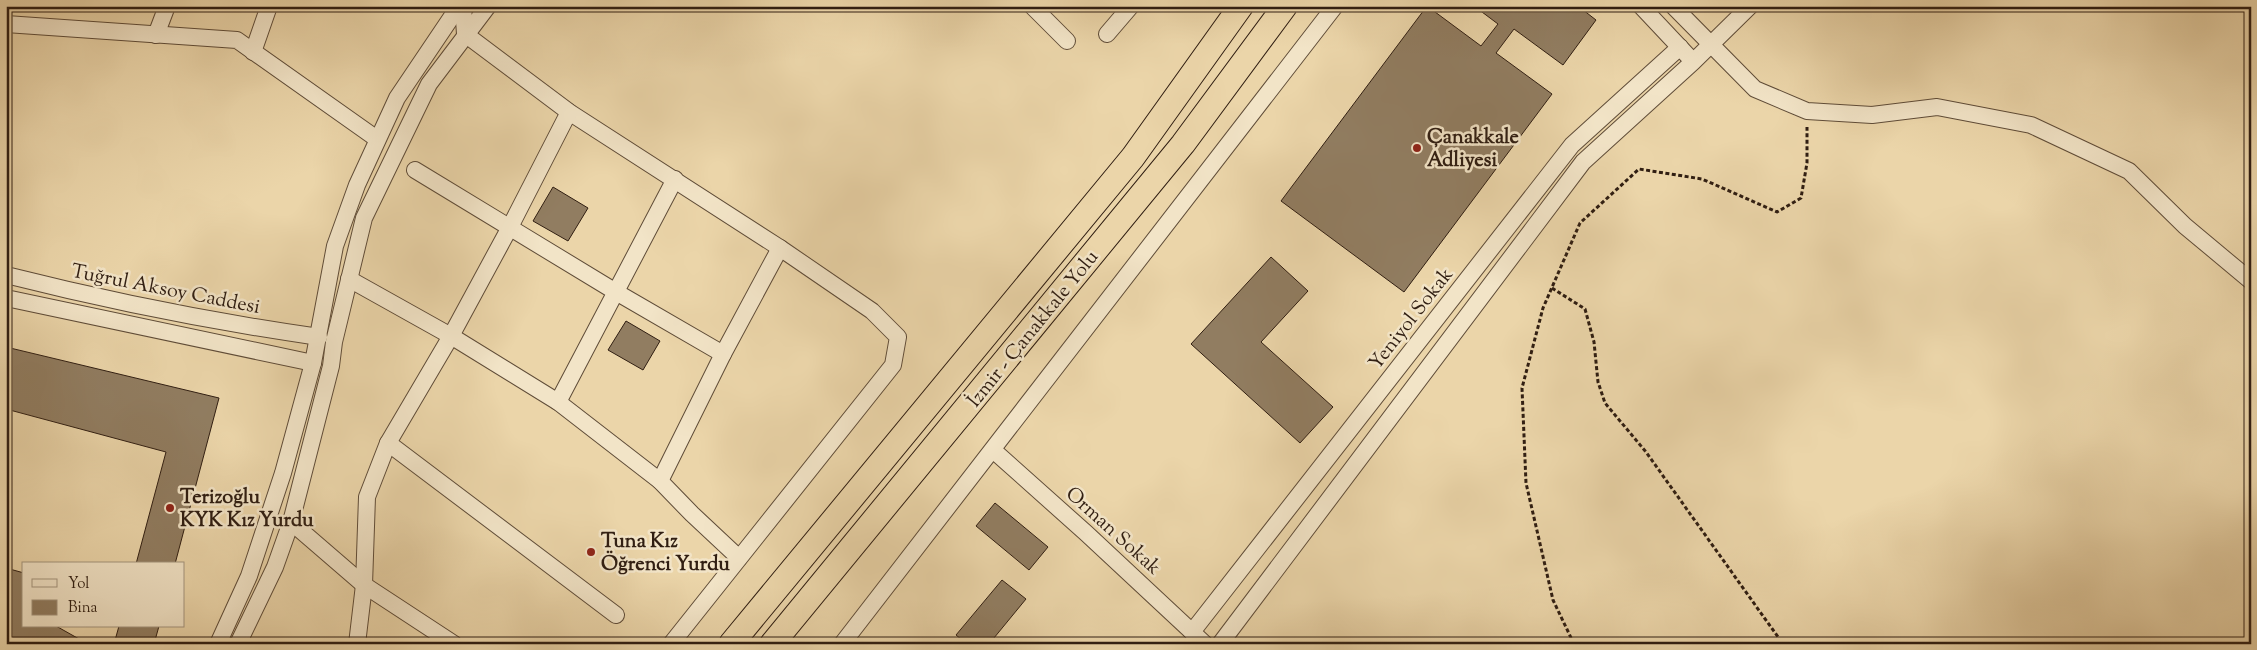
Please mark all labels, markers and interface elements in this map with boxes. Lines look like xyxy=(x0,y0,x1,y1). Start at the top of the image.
place label: Çanakkale Adliyesi xyxy=(1427,124,1519,176)
marker: Çanakkale Adliyesi xyxy=(1411,142,1423,154)
street label: İzmir - Çanakkale Yolu xyxy=(961,244,1107,415)
street label: Tuğrul Aksoy Caddesi xyxy=(69,258,263,323)
street label: Yeniyol Sokak xyxy=(1363,262,1461,377)
street label: Orman Sokak xyxy=(1058,481,1167,583)
place label: Terizoğlu KYK Kız Yurdu xyxy=(180,484,314,536)
marker: Terizoğlu KYK Kız Yurdu xyxy=(164,502,176,514)
place label: Tuna Kız Öğrenci Yurdu xyxy=(601,528,730,580)
marker: Tuna Kız Öğrenci Yurdu xyxy=(585,546,597,558)
legend xyxy=(22,562,185,628)
text: Yol xyxy=(68,574,90,595)
text: Bina xyxy=(68,598,98,619)

